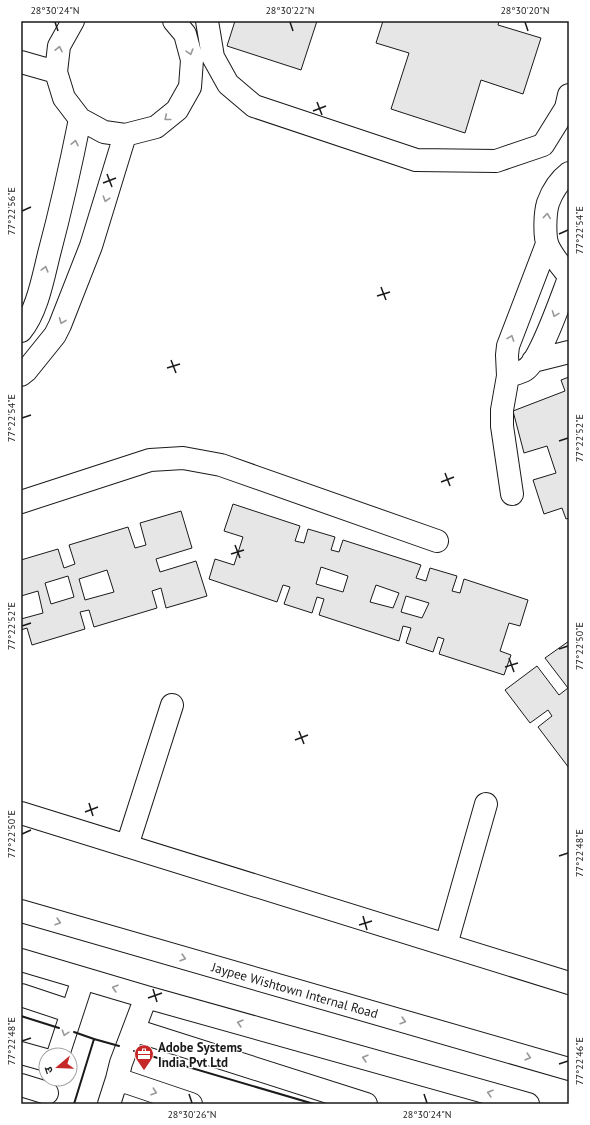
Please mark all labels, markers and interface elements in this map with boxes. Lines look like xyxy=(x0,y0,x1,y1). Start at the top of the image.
text: 28°30'24"N xyxy=(30,4,80,17)
text: 28°30'22"N xyxy=(265,4,315,17)
text: 28°30'20"N xyxy=(500,4,550,17)
one-way arrow xyxy=(55,46,63,52)
one-way arrow xyxy=(185,48,194,55)
one-way arrow xyxy=(165,114,172,121)
one-way arrow xyxy=(71,140,79,146)
text: 77°22'56"E xyxy=(5,187,18,235)
one-way arrow xyxy=(102,195,111,202)
text: 77°22'54"E xyxy=(573,206,586,254)
one-way arrow xyxy=(542,213,551,219)
one-way arrow xyxy=(41,266,49,273)
one-way arrow xyxy=(551,311,559,318)
one-way arrow xyxy=(58,318,66,325)
one-way arrow xyxy=(507,335,515,342)
text: 77°22'54"E xyxy=(5,394,18,442)
text: 77°22'52"E xyxy=(573,414,586,462)
text: 77°22'52"E xyxy=(5,602,18,650)
text: 77°22'50"E xyxy=(573,622,586,670)
text: 77°22'50"E xyxy=(5,810,18,858)
text: 77°22'48"E xyxy=(573,829,586,877)
one-way arrow xyxy=(55,917,62,926)
one-way arrow xyxy=(180,953,187,962)
street label: Jaypee Wishtown Internal Road xyxy=(209,958,380,1022)
one-way arrow xyxy=(111,984,118,993)
one-way arrow xyxy=(399,1016,406,1025)
text: 77°22'48"E xyxy=(5,1017,18,1065)
one-way arrow xyxy=(236,1019,243,1028)
one-way arrow xyxy=(61,1030,70,1037)
text: 77°22'46"E xyxy=(573,1037,586,1085)
place label: Adobe Systems India Pvt Ltd xyxy=(158,1039,243,1071)
office icon: Adobe Systems India Pvt Ltd xyxy=(133,1043,155,1071)
north arrow xyxy=(38,1047,78,1087)
one-way arrow xyxy=(524,1052,531,1061)
one-way arrow xyxy=(362,1054,369,1063)
text: उ xyxy=(41,1064,56,1076)
one-way arrow xyxy=(150,1087,157,1095)
one-way arrow xyxy=(487,1090,493,1098)
text: 28°30'26"N xyxy=(167,1108,217,1121)
text: 28°30'24"N xyxy=(402,1108,452,1121)

